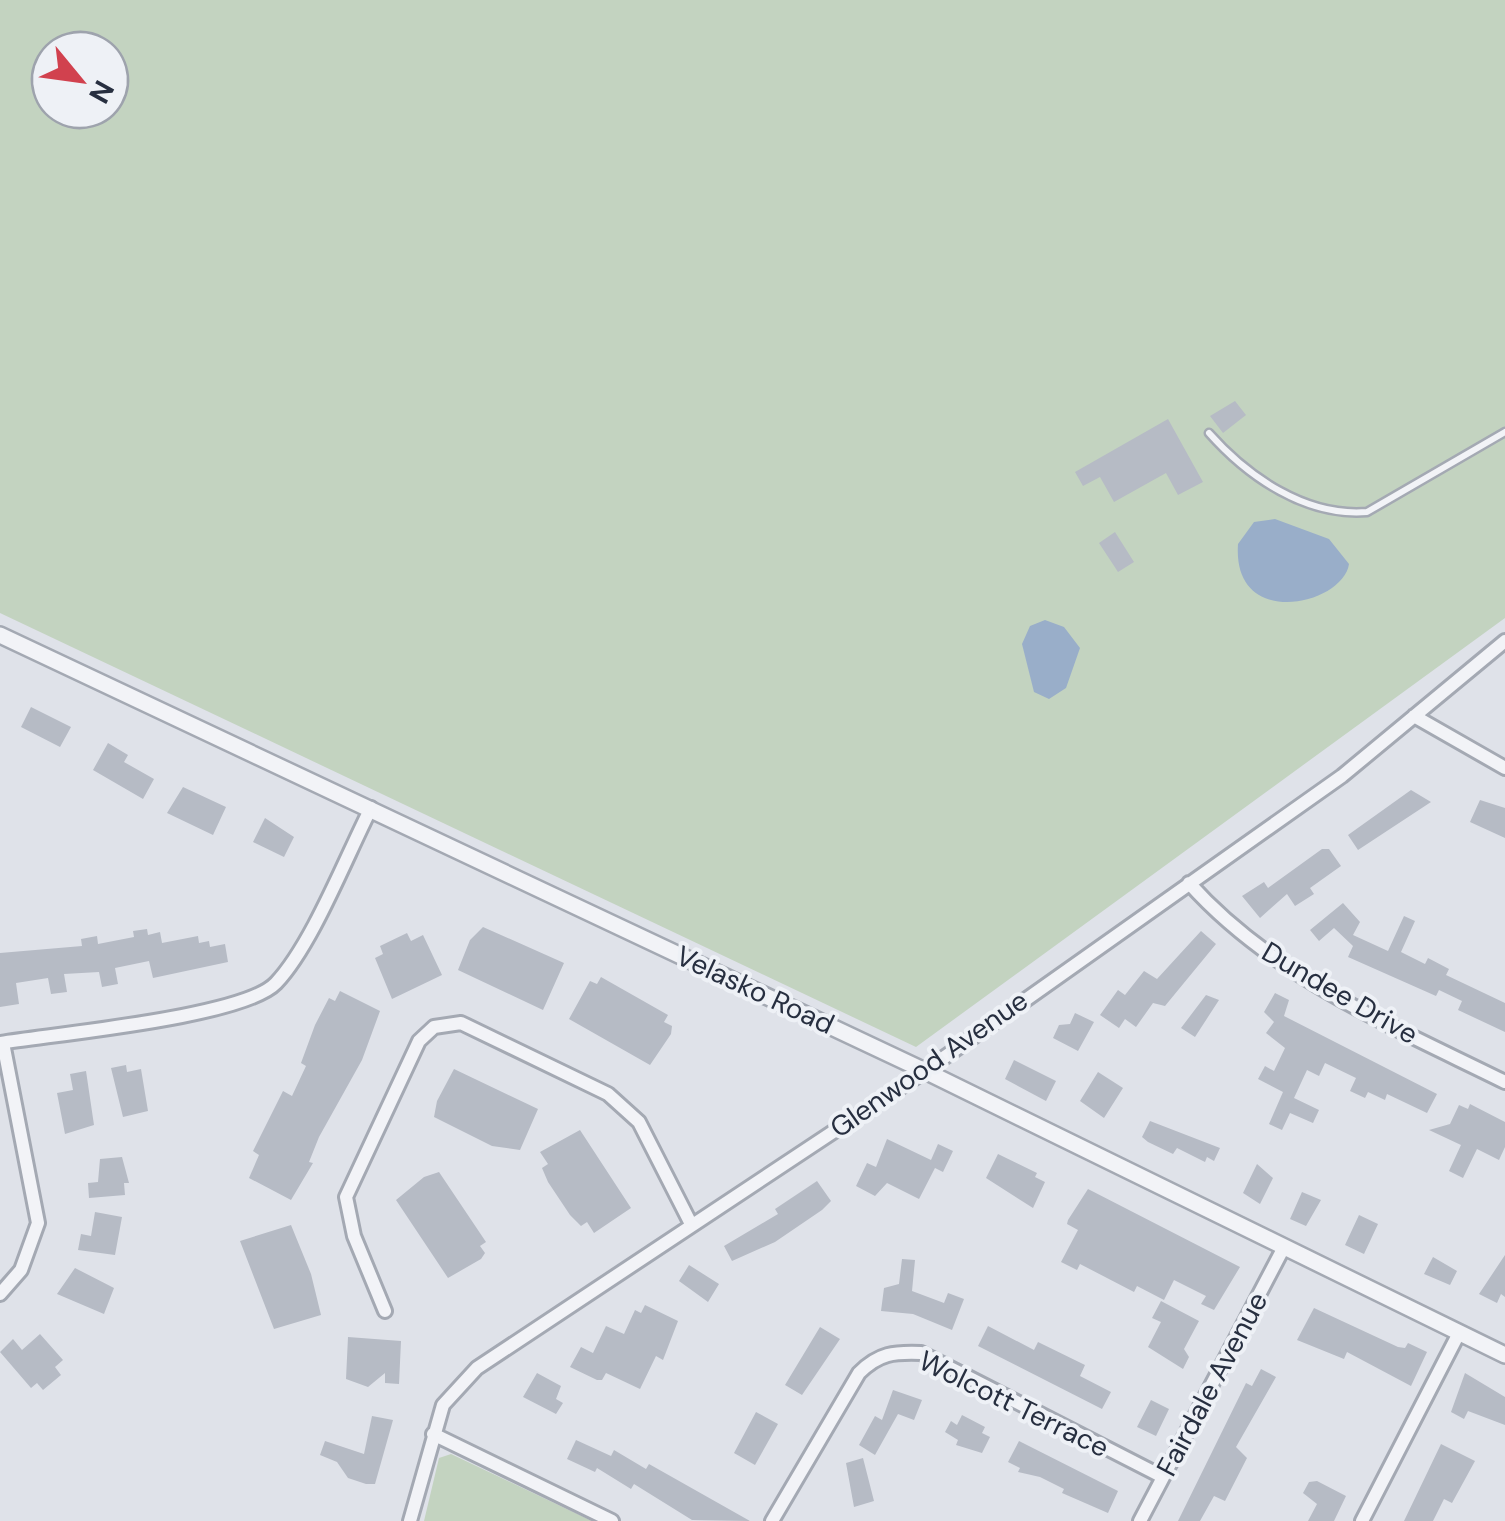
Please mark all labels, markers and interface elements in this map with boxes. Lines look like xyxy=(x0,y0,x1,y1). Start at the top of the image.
north arrow xyxy=(30,30,130,130)
text: N xyxy=(80,74,123,110)
street label: Dundee Drive xyxy=(1255,933,1425,1053)
street label: Velasko Road xyxy=(670,937,840,1043)
street label: Glenwood Avenue xyxy=(823,982,1035,1146)
street label: Fairdale Avenue xyxy=(1148,1286,1276,1482)
street label: Wolcott Terrace xyxy=(913,1342,1115,1466)

